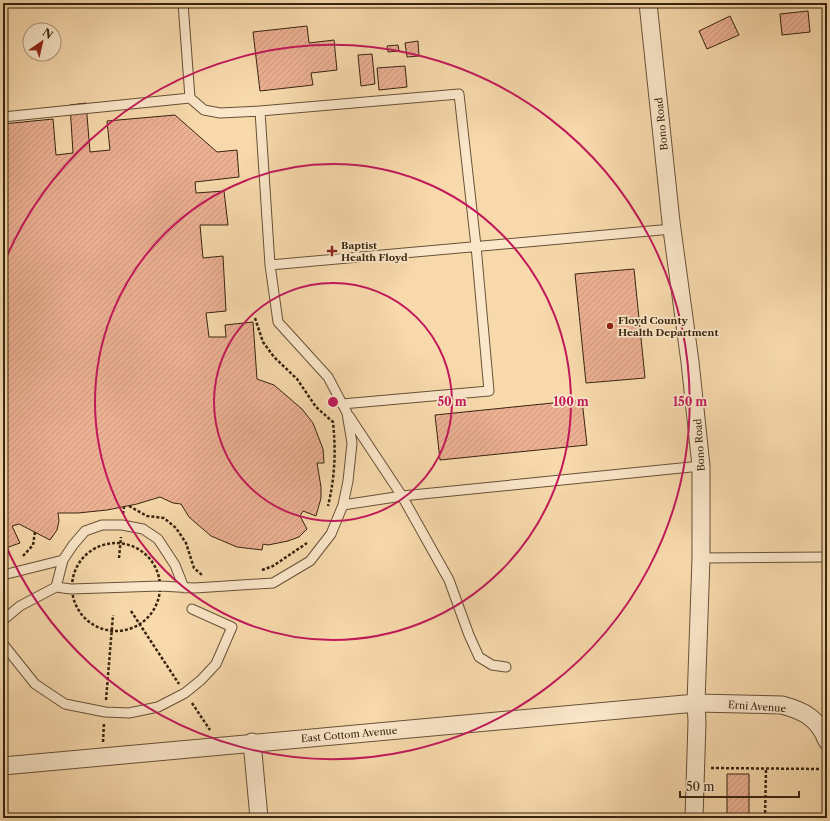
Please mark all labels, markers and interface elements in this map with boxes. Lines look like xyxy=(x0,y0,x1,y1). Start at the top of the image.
north arrow xyxy=(22,22,62,62)
text: N xyxy=(40,25,56,42)
street label: Bono Road xyxy=(652,97,671,151)
place label: Baptist Health Floyd xyxy=(341,239,408,264)
marker: Baptist Health Floyd xyxy=(326,245,338,257)
place label: Floyd County Health Department xyxy=(618,314,718,339)
marker: Floyd County Health Department xyxy=(605,321,615,331)
text: 50 m xyxy=(437,394,467,409)
text: 100 m xyxy=(553,394,589,409)
text: 150 m xyxy=(673,394,707,409)
centre of rings xyxy=(326,395,340,409)
street label: Bono Road xyxy=(691,418,708,472)
street label: Erni Avenue xyxy=(727,698,787,715)
street label: East Cottom Avenue xyxy=(300,724,398,745)
scale bar xyxy=(680,773,799,799)
text: 50 m xyxy=(686,779,715,794)

